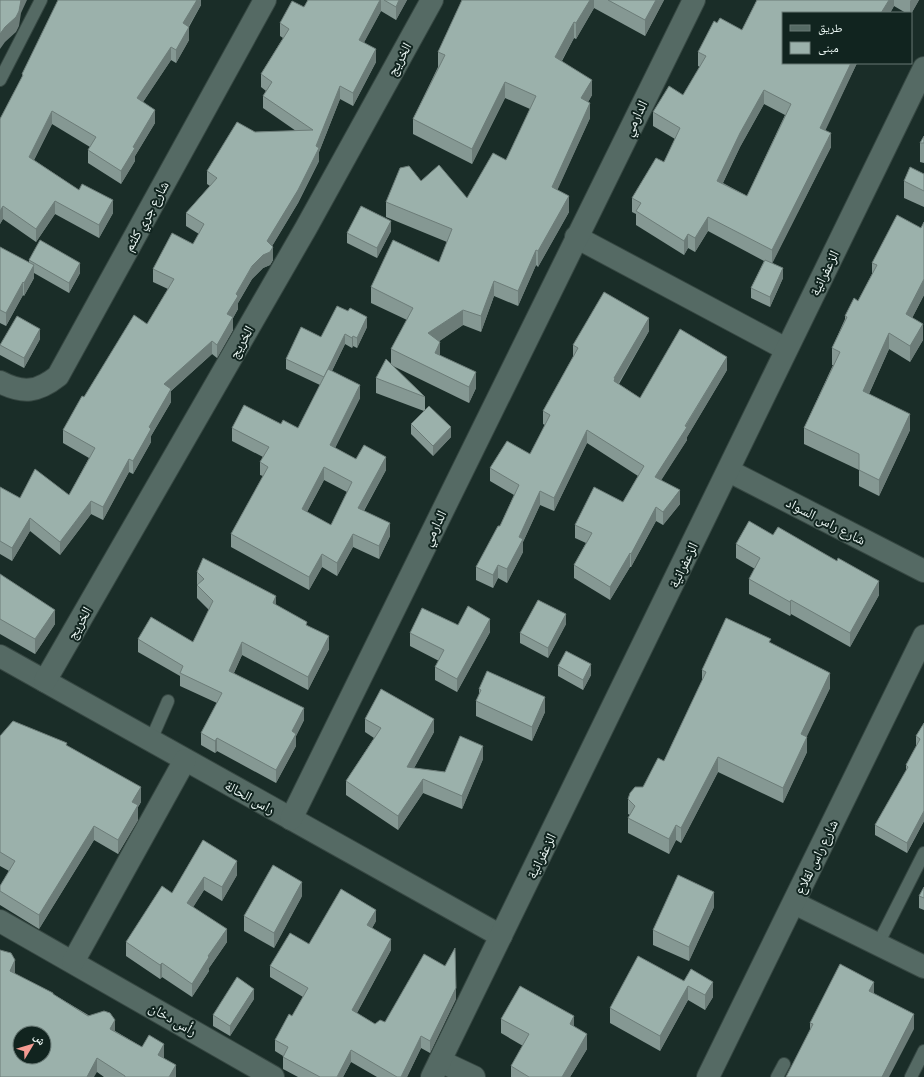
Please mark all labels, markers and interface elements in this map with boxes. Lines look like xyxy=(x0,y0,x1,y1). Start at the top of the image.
legend xyxy=(782,12,912,64)
text: طريق xyxy=(818,21,843,36)
street label: الخريج xyxy=(383,40,416,79)
text: مبنى xyxy=(818,41,839,56)
street label: الدارمي xyxy=(620,98,654,140)
street label: شارع جري كلثم xyxy=(120,178,175,256)
street label: الزعفرانية xyxy=(806,248,843,299)
street label: الخريج xyxy=(225,323,259,362)
street label: شارع راس السواد xyxy=(783,494,868,550)
street label: الدارمي xyxy=(419,508,453,550)
street label: الزعفرانية xyxy=(665,540,702,591)
street label: الخريج xyxy=(63,604,97,643)
street label: راس الحالة xyxy=(222,777,278,818)
street label: شارع راس لقلاع xyxy=(791,817,843,898)
street label: الزعفرانية xyxy=(523,831,560,882)
street label: رأس دخان xyxy=(146,999,200,1040)
north arrow xyxy=(12,1025,52,1065)
text: ش xyxy=(30,1031,48,1049)

